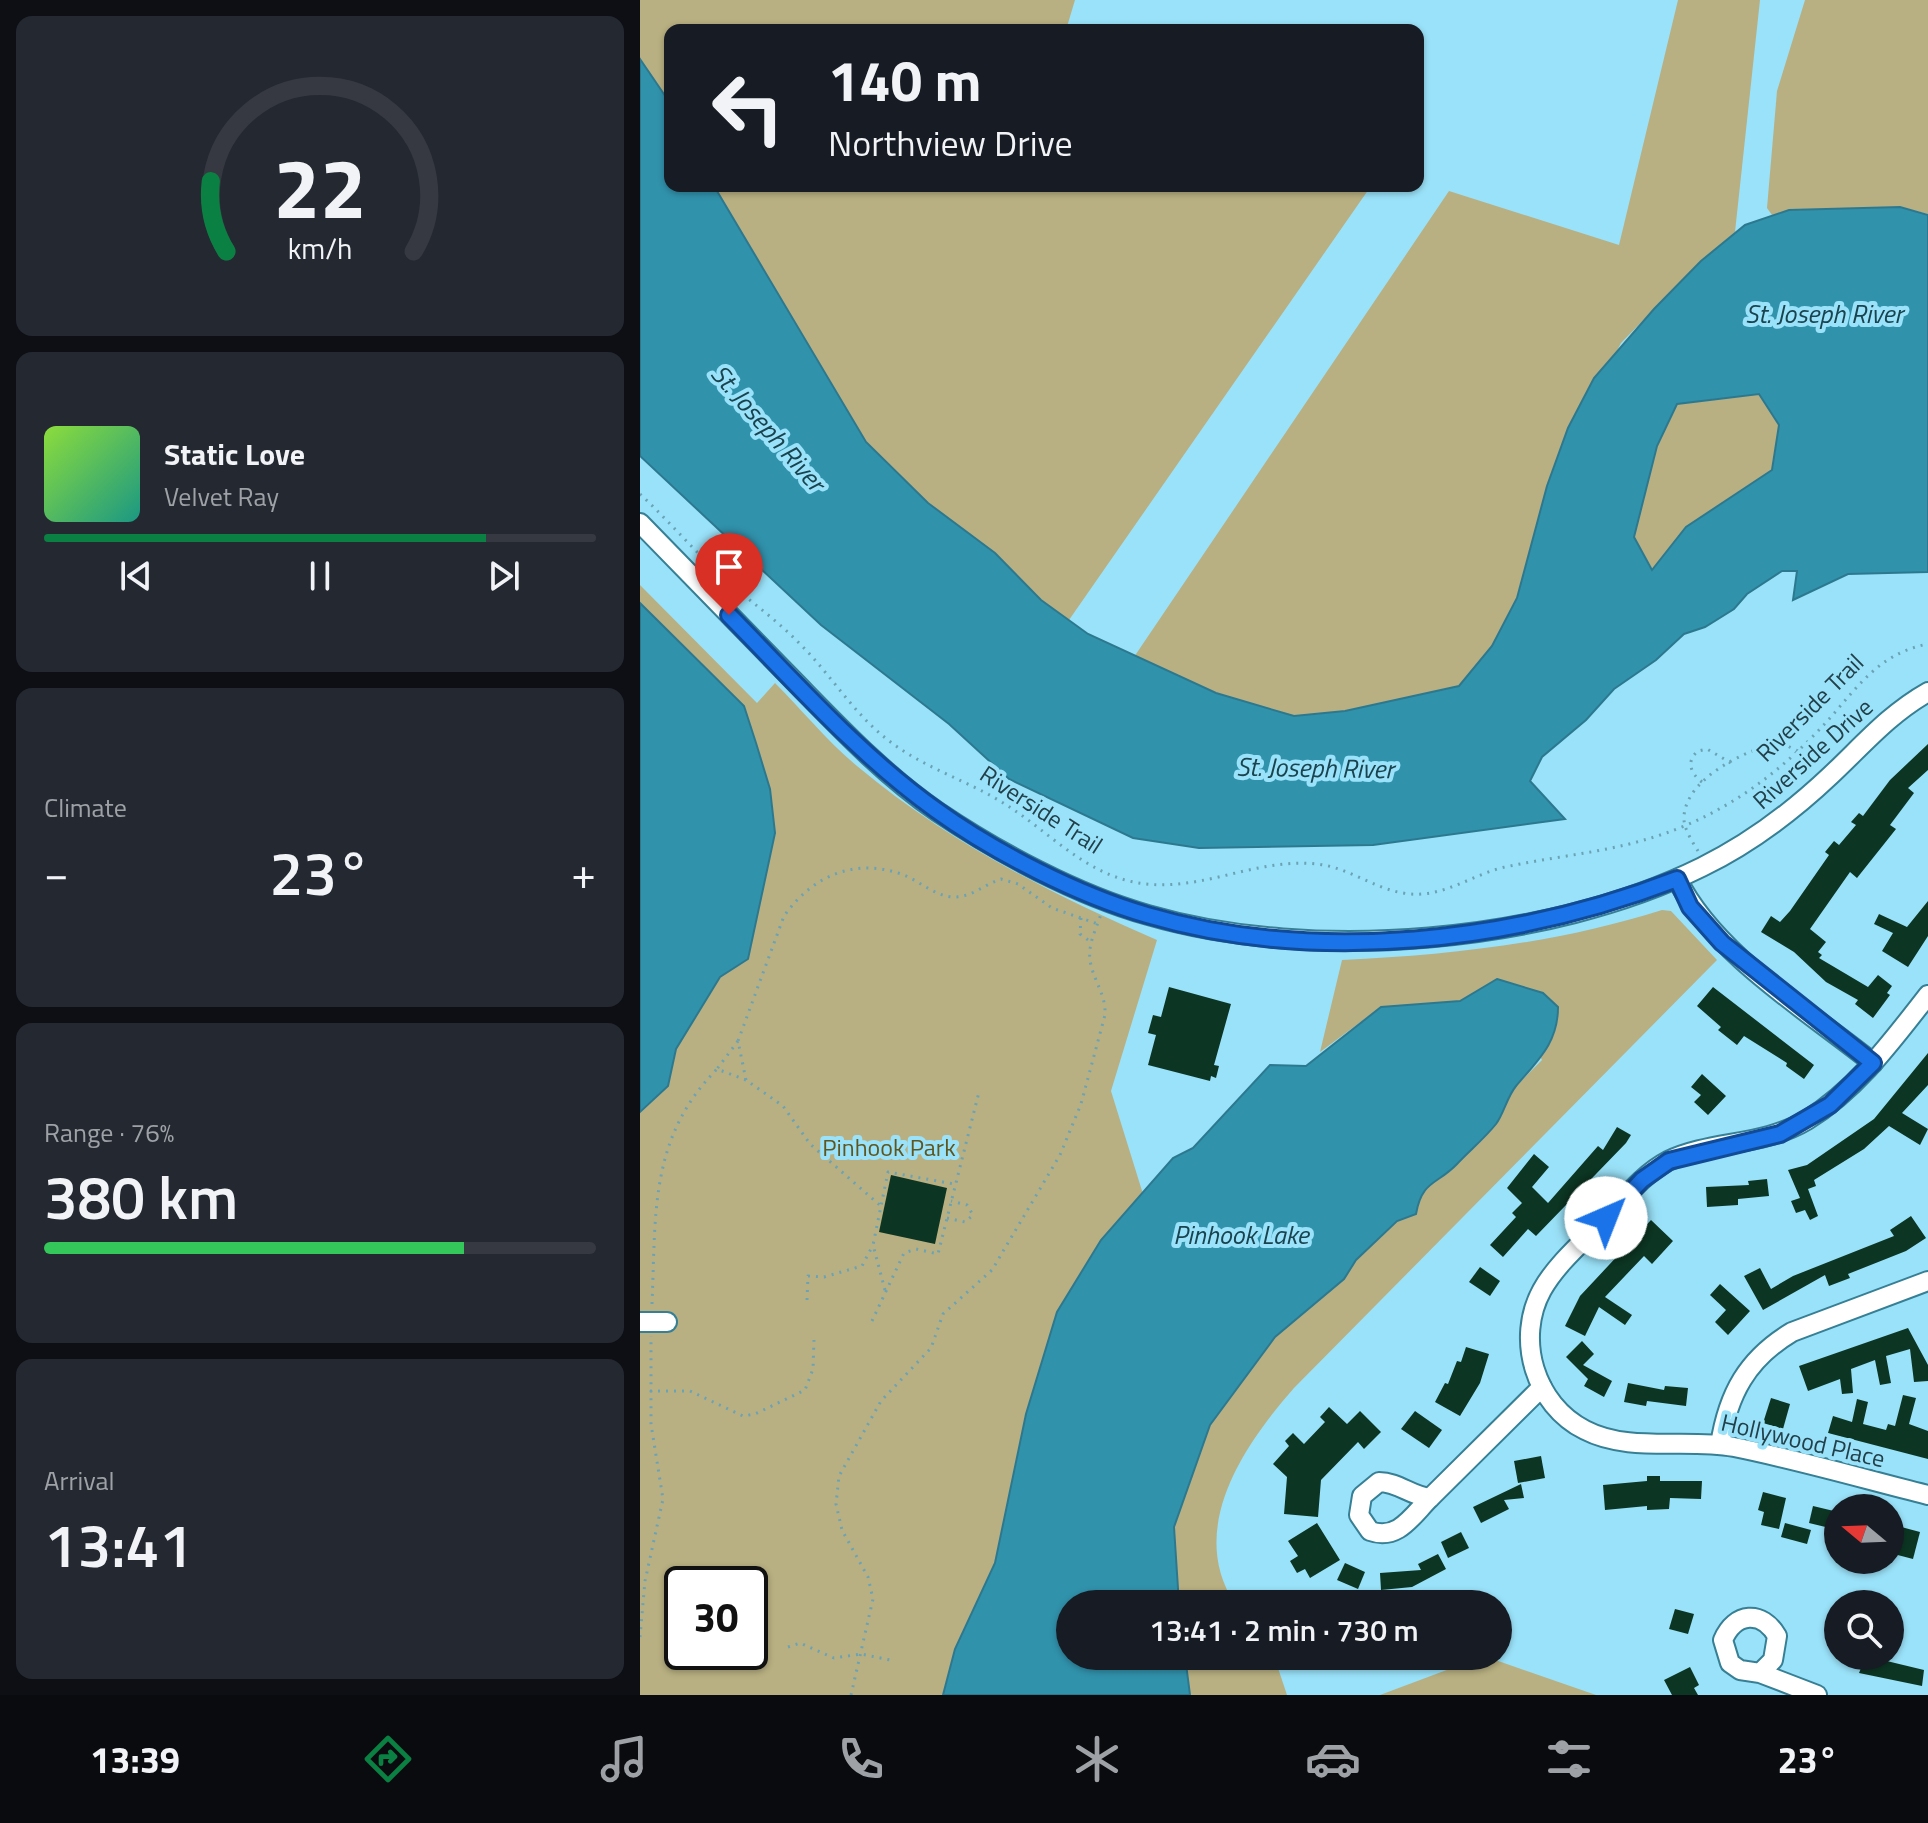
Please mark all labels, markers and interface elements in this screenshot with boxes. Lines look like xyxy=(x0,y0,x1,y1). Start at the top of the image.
text: 140 m xyxy=(828,38,981,123)
icon: left xyxy=(696,56,800,160)
text: Northview Drive xyxy=(828,115,1073,170)
text: 22 xyxy=(273,123,367,249)
text: km/h xyxy=(288,227,352,270)
water label: St. Joseph River xyxy=(1745,294,1905,333)
water label: St. Joseph River xyxy=(702,355,837,502)
text: Static Love xyxy=(164,431,305,477)
text: Velvet Ray xyxy=(164,477,279,516)
pin xyxy=(695,533,763,615)
icon: arrive xyxy=(707,545,751,589)
icon: previous xyxy=(114,554,158,598)
icon: pause xyxy=(298,554,342,598)
icon: next xyxy=(482,554,526,598)
street label: Riverside Trail xyxy=(1747,645,1872,770)
street label: Riverside Drive xyxy=(1744,689,1880,817)
water label: St. Joseph River xyxy=(1236,747,1397,788)
street label: Riverside Trail xyxy=(973,756,1110,862)
text: Climate xyxy=(44,788,127,827)
text: 23° xyxy=(270,827,370,918)
text: − xyxy=(44,839,69,906)
text: + xyxy=(571,839,596,906)
text: Range · 76% xyxy=(44,1113,174,1152)
park label: Pinhook Park xyxy=(822,1129,956,1165)
text: 380 km xyxy=(44,1151,238,1242)
position arrow xyxy=(1564,1176,1648,1260)
water label: Pinhook Lake xyxy=(1173,1215,1311,1254)
street label: Hollywood Place xyxy=(1718,1404,1889,1476)
text: Arrival xyxy=(44,1461,115,1500)
north arrow xyxy=(1824,1494,1904,1574)
map controls xyxy=(1824,1494,1904,1670)
text: 13:41 xyxy=(44,1499,193,1590)
speed limit sign: 30 xyxy=(664,1566,768,1670)
button: search xyxy=(1824,1590,1904,1670)
text: 13:41 · 2 min · 730 m xyxy=(1149,1607,1419,1653)
icon: directions xyxy=(360,1731,416,1787)
icon: music xyxy=(596,1731,652,1787)
icon: phone xyxy=(833,1731,889,1787)
icon: climate xyxy=(1069,1731,1125,1787)
icon: car xyxy=(1305,1731,1361,1787)
icon: filters xyxy=(1541,1731,1597,1787)
text: 13:39 xyxy=(90,1732,180,1787)
text: 23° xyxy=(1777,1732,1838,1787)

